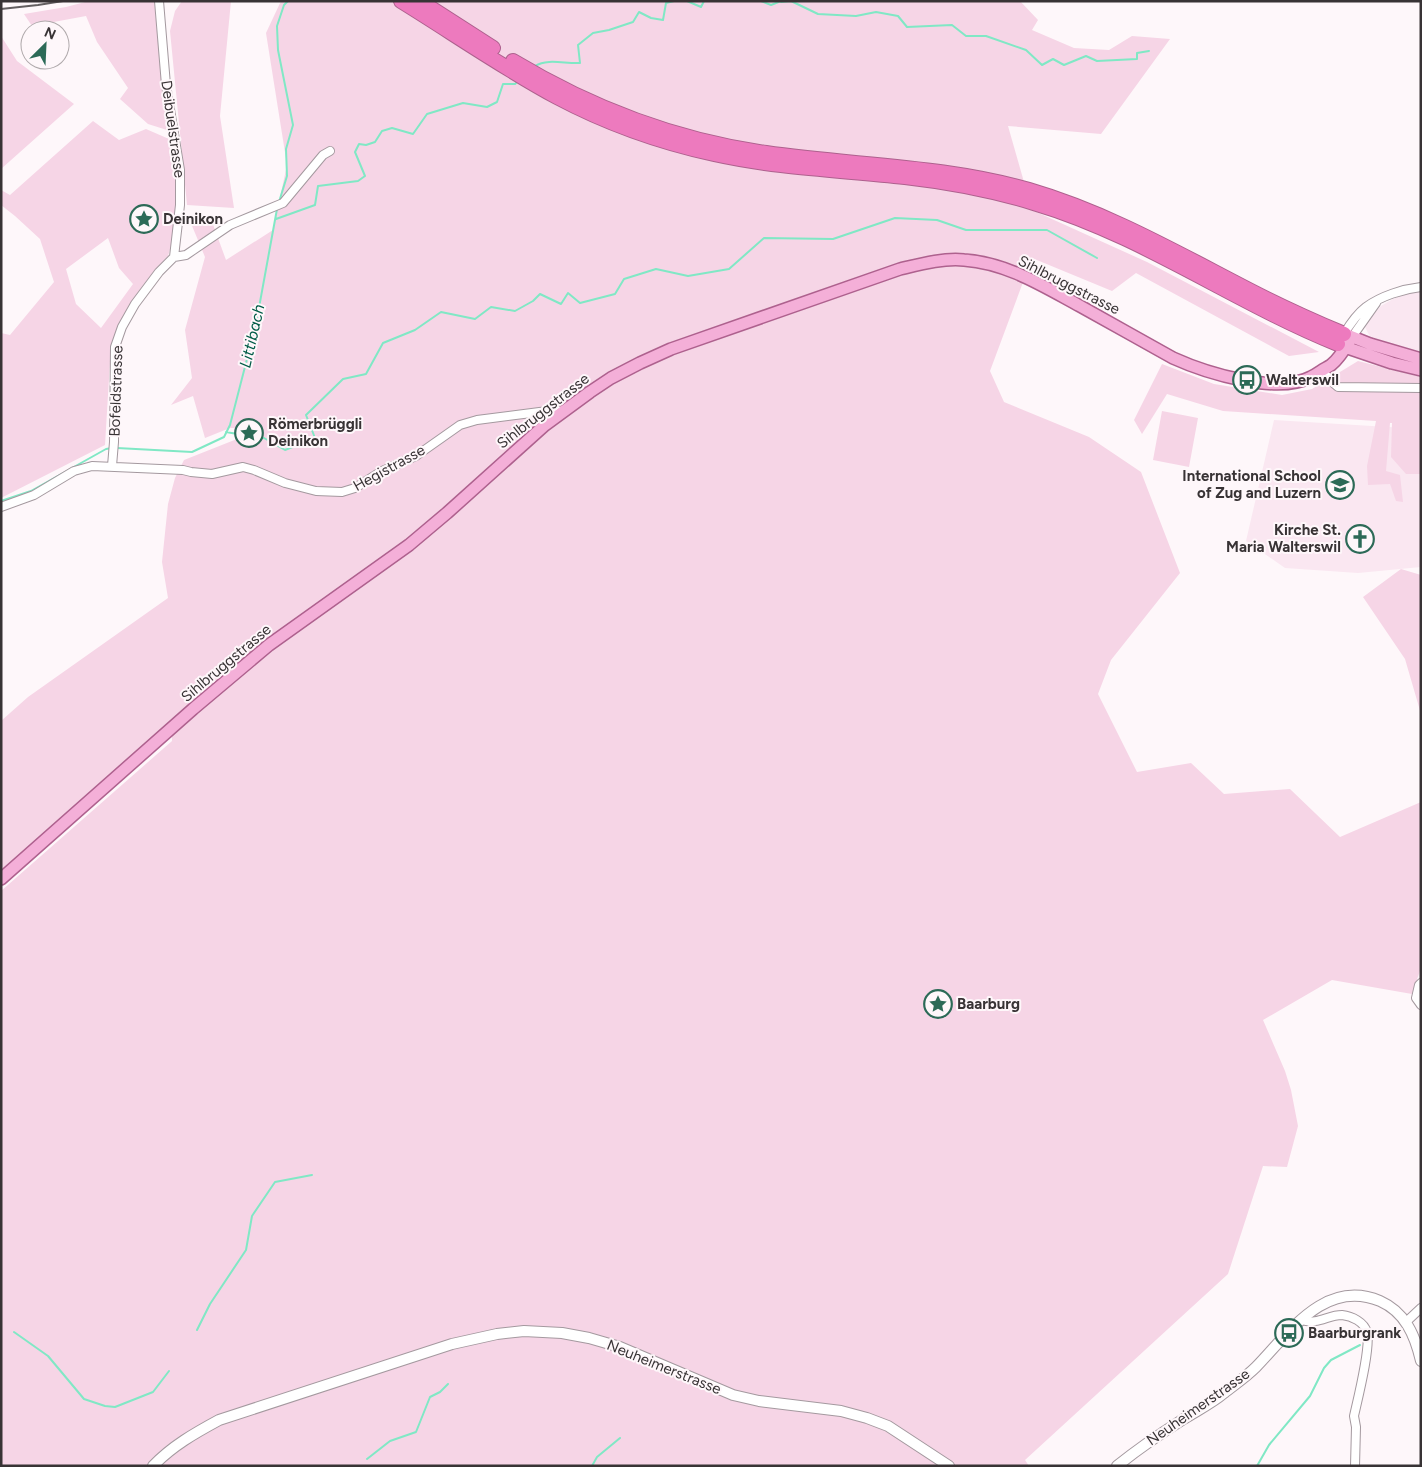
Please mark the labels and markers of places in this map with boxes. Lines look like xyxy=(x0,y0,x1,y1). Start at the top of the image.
place icon: Deinikon xyxy=(129,204,159,234)
place label: Deinikon xyxy=(163,210,223,228)
bus stop icon: Walterswil xyxy=(1232,365,1262,395)
place label: Walterswil xyxy=(1266,371,1339,389)
place label: Römerbrüggli Deinikon xyxy=(268,415,362,450)
place icon: Römerbrüggli Deinikon xyxy=(234,418,264,448)
place label: International School of Zug and Luzern xyxy=(1182,467,1321,502)
school or university icon: International School of Zug and Luzern xyxy=(1325,470,1355,500)
place label: Kirche St. Maria Walterswil xyxy=(1226,521,1341,556)
church icon: Kirche St. Maria Walterswil xyxy=(1345,524,1375,554)
place icon: Baarburg xyxy=(923,989,953,1019)
place label: Baarburg xyxy=(957,995,1020,1013)
bus stop icon: Baarburgrank xyxy=(1274,1318,1304,1348)
place label: Baarburgrank xyxy=(1308,1324,1401,1342)

